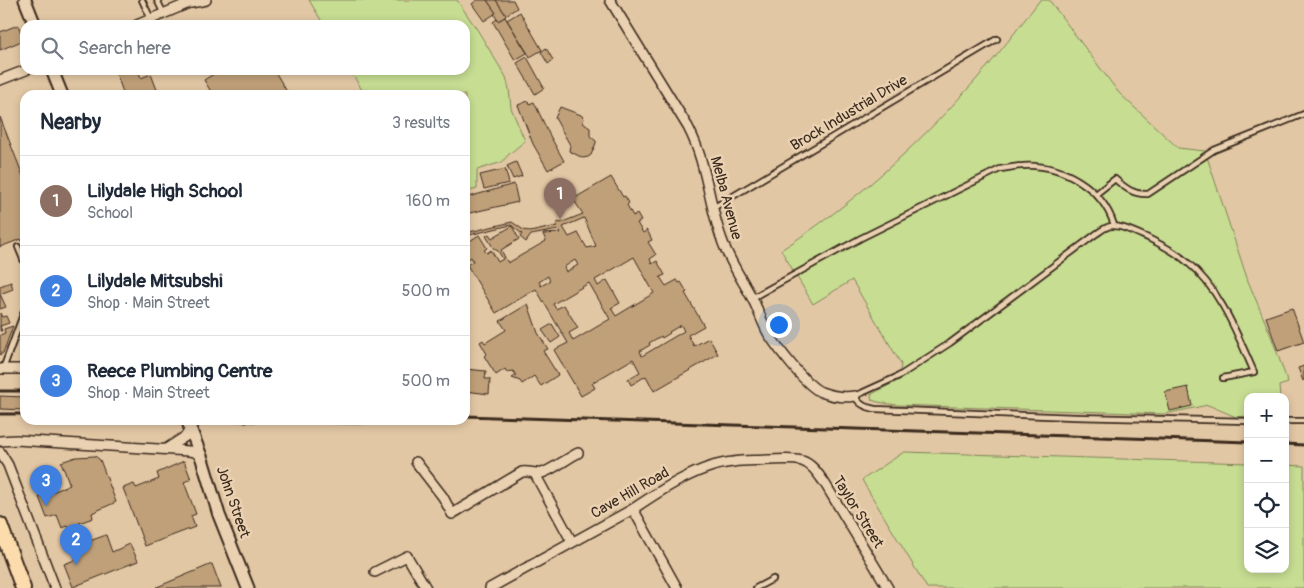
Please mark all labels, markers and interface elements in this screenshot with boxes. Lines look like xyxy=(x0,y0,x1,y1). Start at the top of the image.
search box xyxy=(20,20,470,75)
icon: search xyxy=(38,34,66,62)
text: Search here xyxy=(78,36,171,60)
street label: Brock Industrial Drive xyxy=(787,70,911,155)
text: Nearby xyxy=(40,109,101,136)
text: 3 results xyxy=(392,113,450,133)
street label: Melba Avenue xyxy=(706,154,746,242)
pin: 1 xyxy=(544,178,576,219)
text: Lilydale High School xyxy=(87,179,243,203)
text: 1 xyxy=(53,191,59,211)
text: 160 m xyxy=(406,191,450,211)
text: School xyxy=(87,203,133,223)
text: Lilydale Mitsubshi xyxy=(87,269,223,293)
text: 2 xyxy=(52,281,60,301)
text: 500 m xyxy=(402,281,450,301)
text: Shop · Main Street xyxy=(87,293,210,313)
your location xyxy=(766,312,792,338)
text: Reece Plumbing Centre xyxy=(87,359,272,383)
text: 3 xyxy=(52,371,60,391)
text: 500 m xyxy=(402,371,450,391)
text: Shop · Main Street xyxy=(87,383,210,403)
map controls xyxy=(1244,393,1289,573)
button: + xyxy=(1244,393,1289,438)
button: − xyxy=(1244,438,1289,483)
street label: Cave Hill Road xyxy=(587,463,673,523)
street label: John Street xyxy=(212,464,254,541)
pin: 3 xyxy=(30,465,62,506)
street label: Taylor Street xyxy=(828,472,888,552)
button: locate xyxy=(1244,483,1289,528)
pin: 2 xyxy=(60,524,92,565)
button: layers xyxy=(1244,528,1289,573)

